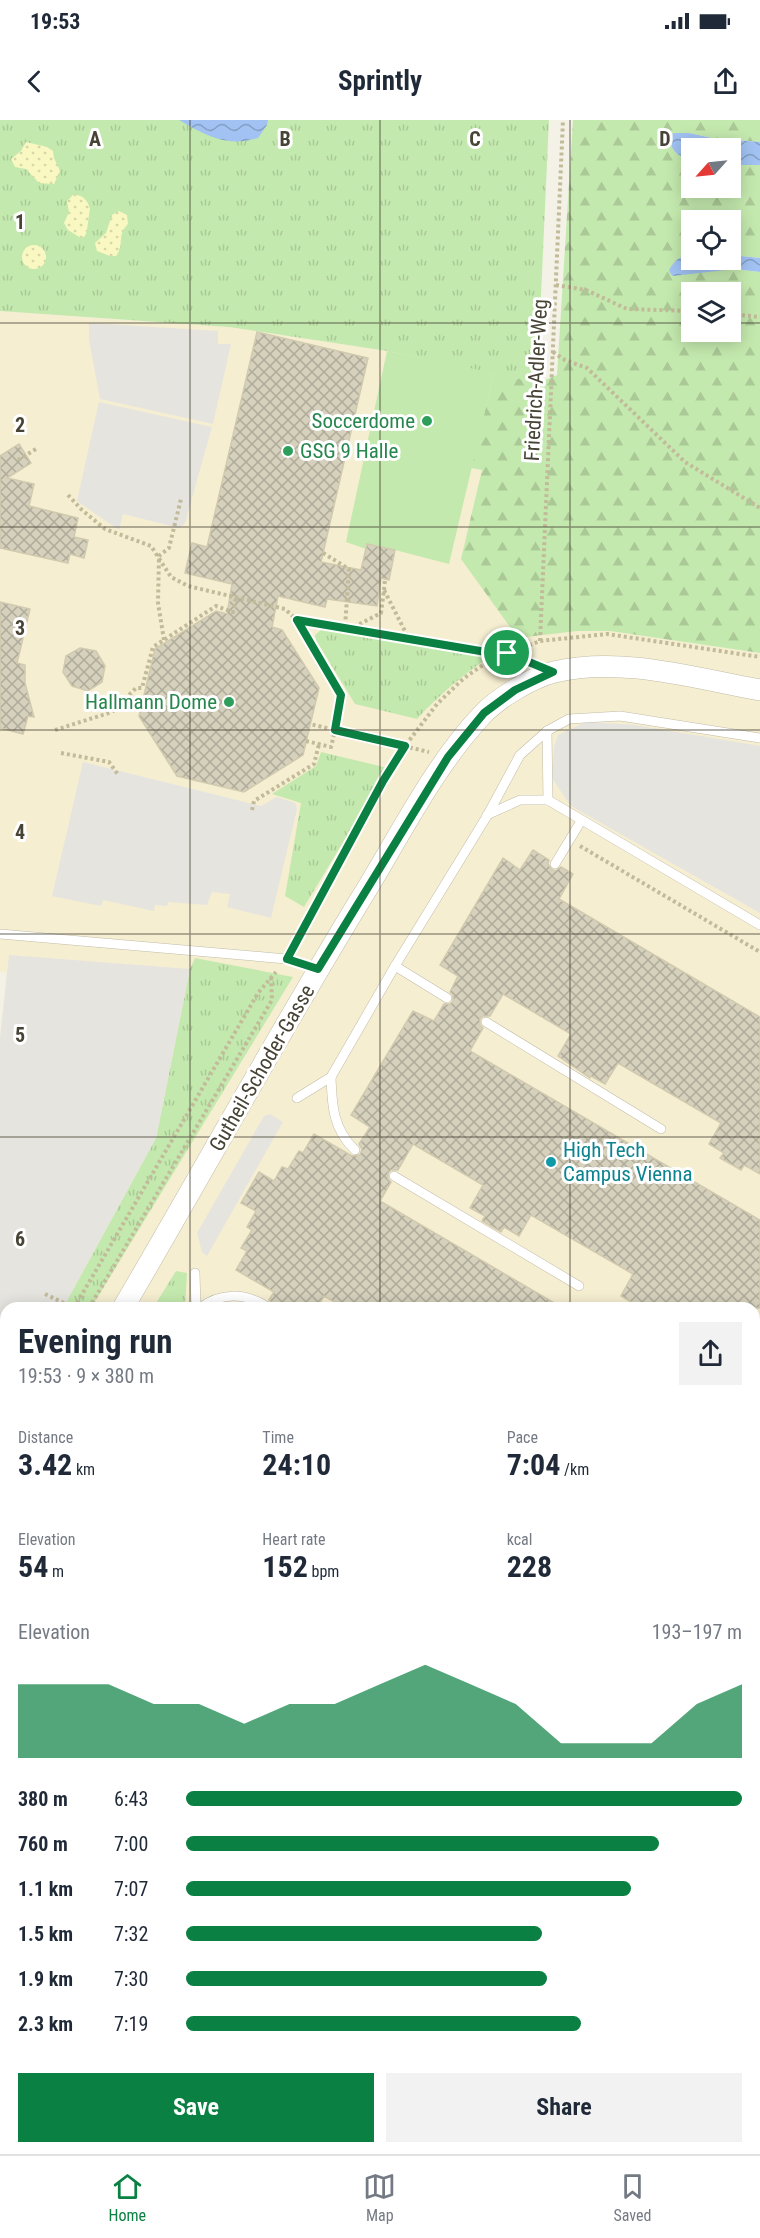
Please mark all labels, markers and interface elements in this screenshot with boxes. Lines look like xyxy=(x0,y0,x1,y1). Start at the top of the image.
text: 19:53 xyxy=(30,9,81,34)
icon: back xyxy=(18,65,51,98)
text: Sprintly xyxy=(338,65,422,97)
icon: share xyxy=(709,65,742,98)
text: A xyxy=(89,127,101,151)
text: B xyxy=(279,127,291,151)
text: C xyxy=(469,127,481,151)
text: D xyxy=(659,127,671,151)
north arrow xyxy=(681,138,741,198)
map controls xyxy=(681,138,741,342)
text: 1 xyxy=(15,210,25,234)
button: locate xyxy=(681,210,741,270)
button: layers xyxy=(681,282,741,342)
street label: Friedrich-Adler-Weg xyxy=(520,298,552,462)
place label: Soccerdome xyxy=(312,409,415,433)
text: 2 xyxy=(15,413,25,437)
marker: Soccerdome xyxy=(420,414,434,428)
place label: GSG 9 Halle xyxy=(300,439,398,463)
marker: GSG 9 Halle xyxy=(281,444,295,458)
text: 3 xyxy=(15,616,25,640)
pin xyxy=(481,627,532,678)
icon: arrive xyxy=(490,636,523,669)
place label: Hallmann Dome xyxy=(85,690,217,714)
marker: Hallmann Dome xyxy=(222,695,236,709)
text: 4 xyxy=(15,820,25,844)
street label: Gutheil-Schoder-Gasse xyxy=(205,980,320,1156)
text: 5 xyxy=(15,1023,25,1047)
place label: High Tech Campus Vienna xyxy=(563,1138,693,1186)
marker: High Tech Campus Vienna xyxy=(544,1155,558,1169)
text: 6 xyxy=(15,1227,25,1251)
text: Evening run xyxy=(18,1322,173,1361)
button: share xyxy=(679,1322,742,1385)
text: 19:53 · 9 × 380 m xyxy=(18,1364,154,1388)
text: Distance xyxy=(18,1428,73,1447)
text: Time xyxy=(262,1428,294,1447)
text: Pace xyxy=(507,1428,538,1447)
text: 3.42 xyxy=(18,1447,72,1482)
text: 24:10 xyxy=(262,1447,331,1482)
text: 7:04 xyxy=(507,1447,560,1482)
text: km xyxy=(72,1460,95,1479)
text: /km xyxy=(560,1460,589,1479)
text: Elevation xyxy=(18,1530,76,1549)
text: Heart rate xyxy=(262,1530,326,1549)
text: kcal xyxy=(507,1530,532,1549)
text: 54 xyxy=(18,1549,48,1584)
text: 152 xyxy=(262,1549,308,1584)
text: 228 xyxy=(507,1549,552,1584)
text: m xyxy=(48,1562,64,1581)
text: bpm xyxy=(308,1562,339,1581)
text: Elevation xyxy=(18,1620,90,1644)
text: 193–197 m xyxy=(652,1620,742,1644)
text: 380 m xyxy=(18,1787,68,1811)
text: 6:43 xyxy=(114,1787,148,1811)
text: 760 m xyxy=(18,1832,68,1856)
text: 7:00 xyxy=(114,1832,148,1856)
text: 1.1 km xyxy=(18,1877,73,1901)
text: 7:07 xyxy=(114,1877,148,1901)
text: 1.5 km xyxy=(18,1922,73,1946)
text: 7:32 xyxy=(114,1922,148,1946)
text: 1.9 km xyxy=(18,1967,73,1991)
text: 7:30 xyxy=(114,1967,148,1991)
text: 2.3 km xyxy=(18,2012,73,2036)
text: 7:19 xyxy=(114,2012,148,2036)
button: Save xyxy=(18,2073,374,2142)
button: Share xyxy=(386,2073,742,2142)
tab: Home xyxy=(109,2170,146,2225)
tab: Map xyxy=(363,2170,396,2225)
tab: Saved xyxy=(613,2170,651,2225)

